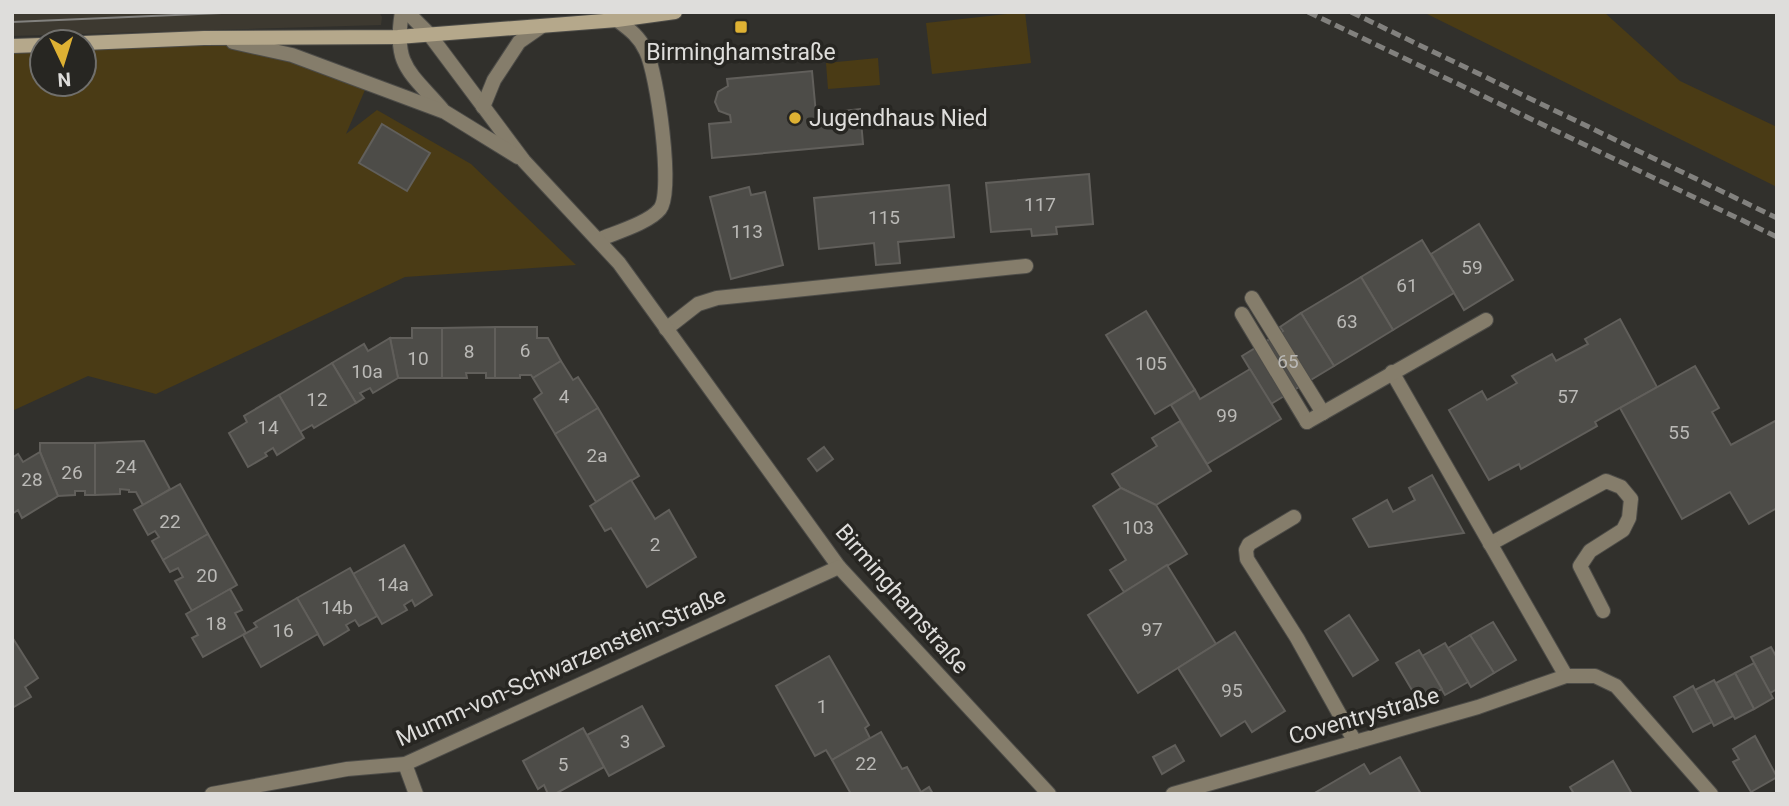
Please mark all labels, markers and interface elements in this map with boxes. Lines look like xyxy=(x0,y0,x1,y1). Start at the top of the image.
marker: Birminghamstraße xyxy=(733,19,749,35)
north arrow xyxy=(28,28,98,98)
place label: Birminghamstraße xyxy=(646,39,836,66)
text: N xyxy=(57,68,72,91)
place label: Jugendhaus Nied xyxy=(809,105,988,132)
marker: Jugendhaus Nied xyxy=(787,110,803,126)
house number: 117 xyxy=(1024,193,1056,216)
house number: 115 xyxy=(868,206,900,229)
house number: 113 xyxy=(731,220,763,243)
house number: 59 xyxy=(1461,256,1483,279)
house number: 61 xyxy=(1396,274,1418,297)
house number: 63 xyxy=(1336,310,1358,333)
house number: 6 xyxy=(520,339,530,362)
house number: 8 xyxy=(464,340,474,363)
house number: 10 xyxy=(407,347,429,370)
house number: 65 xyxy=(1277,350,1299,373)
house number: 105 xyxy=(1135,352,1167,375)
house number: 10a xyxy=(351,360,383,383)
house number: 4 xyxy=(559,385,570,408)
house number: 57 xyxy=(1557,385,1579,408)
house number: 12 xyxy=(306,388,328,411)
house number: 99 xyxy=(1216,404,1238,427)
house number: 14 xyxy=(257,416,279,439)
house number: 55 xyxy=(1668,421,1690,444)
house number: 2a xyxy=(586,444,608,467)
house number: 24 xyxy=(115,455,137,478)
house number: 26 xyxy=(61,461,83,484)
house number: 28 xyxy=(21,468,43,491)
house number: 22 xyxy=(159,510,181,533)
house number: 103 xyxy=(1122,516,1154,539)
street label: Birminghamstraße xyxy=(830,519,974,679)
house number: 2 xyxy=(650,533,660,556)
house number: 20 xyxy=(196,564,218,587)
house number: 14a xyxy=(377,573,409,596)
street label: Mumm-von-Schwarzenstein-Straße xyxy=(392,582,730,752)
house number: 14b xyxy=(321,596,353,619)
house number: 18 xyxy=(205,612,227,635)
house number: 97 xyxy=(1141,618,1163,641)
house number: 16 xyxy=(272,619,294,642)
house number: 95 xyxy=(1221,679,1243,702)
street label: Coventrystraße xyxy=(1286,682,1442,750)
house number: 1 xyxy=(817,695,827,718)
house number: 3 xyxy=(620,730,630,753)
house number: 22 xyxy=(855,752,877,775)
house number: 5 xyxy=(558,753,568,776)

